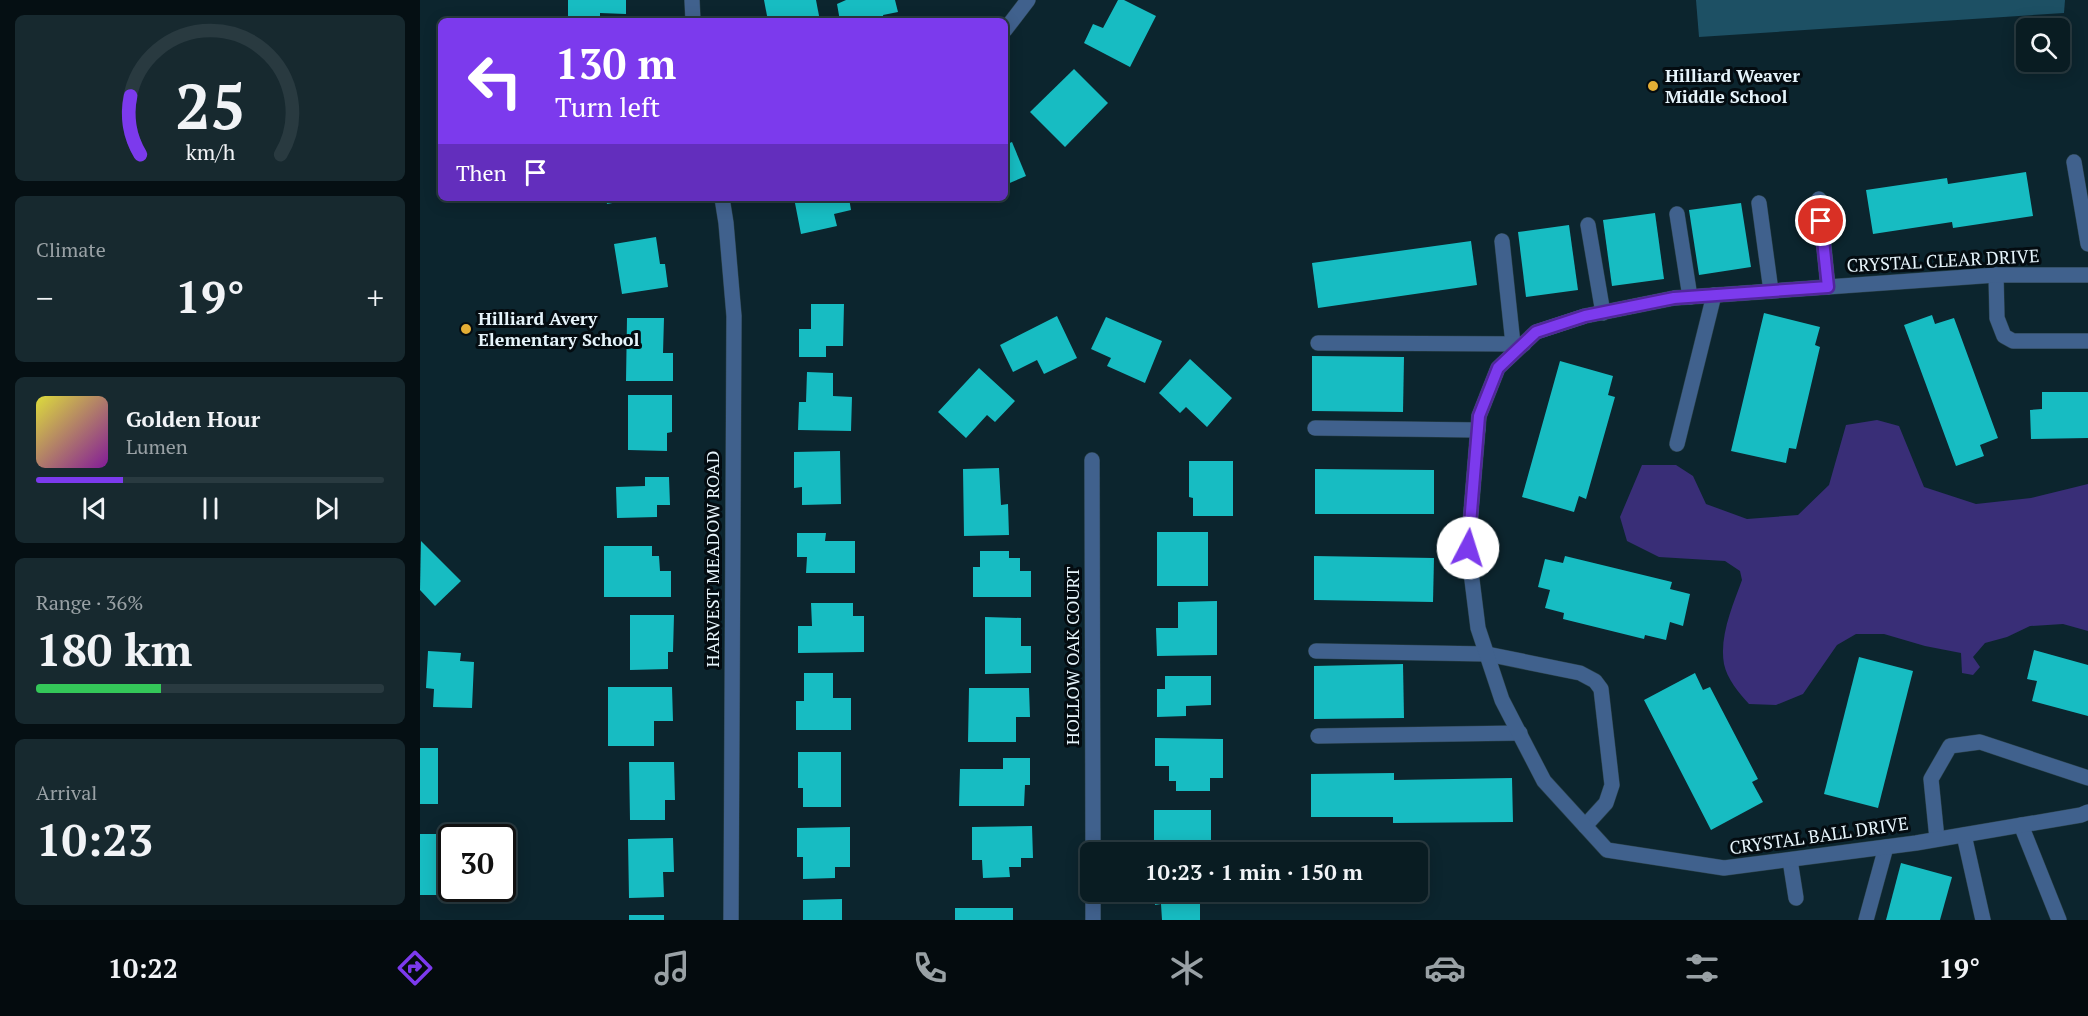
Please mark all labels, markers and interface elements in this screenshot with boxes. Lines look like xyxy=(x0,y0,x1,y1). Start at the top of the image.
map controls xyxy=(2016,18,2070,72)
button: search xyxy=(2016,18,2070,72)
text: 130 m xyxy=(555,35,676,91)
icon: left xyxy=(456,42,534,120)
place label: Hilliard Weaver Middle School xyxy=(1665,63,1800,108)
text: 25 xyxy=(175,64,245,147)
marker: Hilliard Weaver Middle School xyxy=(1646,79,1660,93)
text: Turn left xyxy=(555,89,660,125)
text: km/h xyxy=(185,138,235,166)
icon: arrive xyxy=(519,156,552,189)
text: Then xyxy=(456,158,507,187)
pin xyxy=(1795,195,1846,246)
icon: arrive xyxy=(1804,204,1837,237)
text: Climate xyxy=(36,236,106,263)
street label: CRYSTAL CLEAR DRIVE xyxy=(1846,243,2040,277)
text: 19° xyxy=(175,266,245,326)
text: − xyxy=(36,276,54,319)
text: + xyxy=(366,276,384,319)
place label: Hilliard Avery Elementary School xyxy=(478,306,640,351)
marker: Hilliard Avery Elementary School xyxy=(459,322,473,336)
text: Golden Hour xyxy=(126,404,260,433)
text: Lumen xyxy=(126,433,188,460)
street label: HARVEST MEADOW ROAD xyxy=(700,451,724,667)
icon: previous xyxy=(78,492,111,525)
icon: pause xyxy=(194,492,227,525)
icon: next xyxy=(310,492,343,525)
position arrow xyxy=(1436,516,1500,580)
street label: HOLLOW OAK COURT xyxy=(1060,567,1084,745)
text: Range · 36% xyxy=(36,589,143,616)
text: 180 km xyxy=(36,619,192,679)
text: Arrival xyxy=(36,779,97,806)
text: 10:23 xyxy=(36,809,153,869)
street label: CRYSTAL BALL DRIVE xyxy=(1728,811,1910,859)
speed limit sign: 30 xyxy=(438,824,516,902)
text: 10:23 · 1 min · 150 m xyxy=(1145,857,1363,886)
icon: directions xyxy=(394,947,436,989)
icon: music xyxy=(651,947,693,989)
icon: phone xyxy=(909,947,951,989)
icon: climate xyxy=(1166,947,1208,989)
icon: car xyxy=(1424,947,1466,989)
icon: filters xyxy=(1681,947,1723,989)
text: 10:22 xyxy=(108,950,178,986)
text: 19° xyxy=(1939,950,1980,986)

